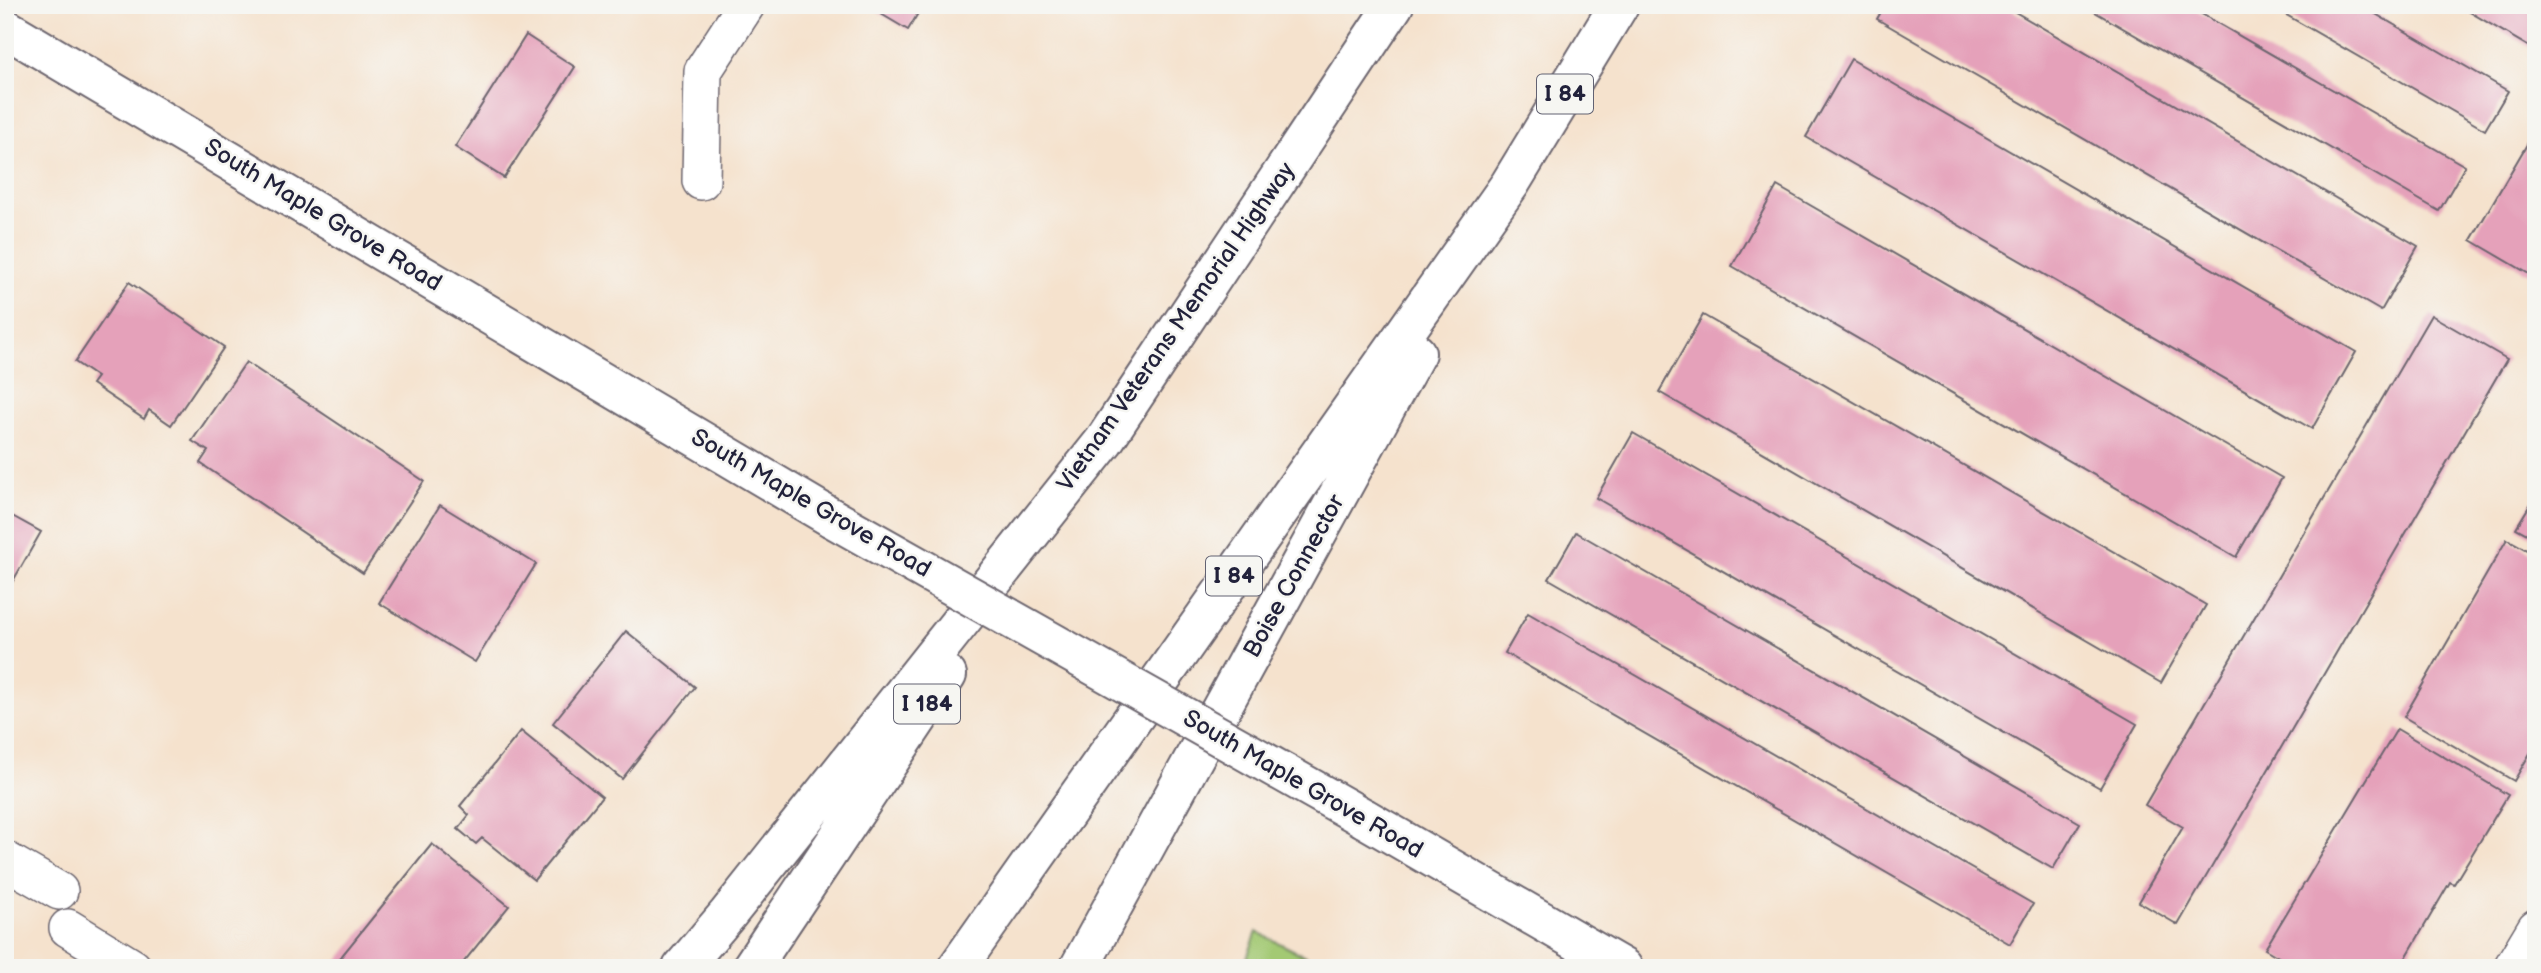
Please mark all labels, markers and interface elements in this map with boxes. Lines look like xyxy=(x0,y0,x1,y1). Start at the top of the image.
road number: I 84 xyxy=(1537,74,1593,114)
street label: South Maple Grove Road xyxy=(199,132,447,298)
street label: Vietnam Veterans Memorial Highway xyxy=(1051,157,1301,497)
street label: South Maple Grove Road xyxy=(686,422,936,584)
street label: Boise Connector xyxy=(1237,489,1351,663)
road number: I 84 xyxy=(1206,556,1262,596)
road number: I 184 xyxy=(894,684,960,724)
street label: South Maple Grove Road xyxy=(1178,703,1428,865)

